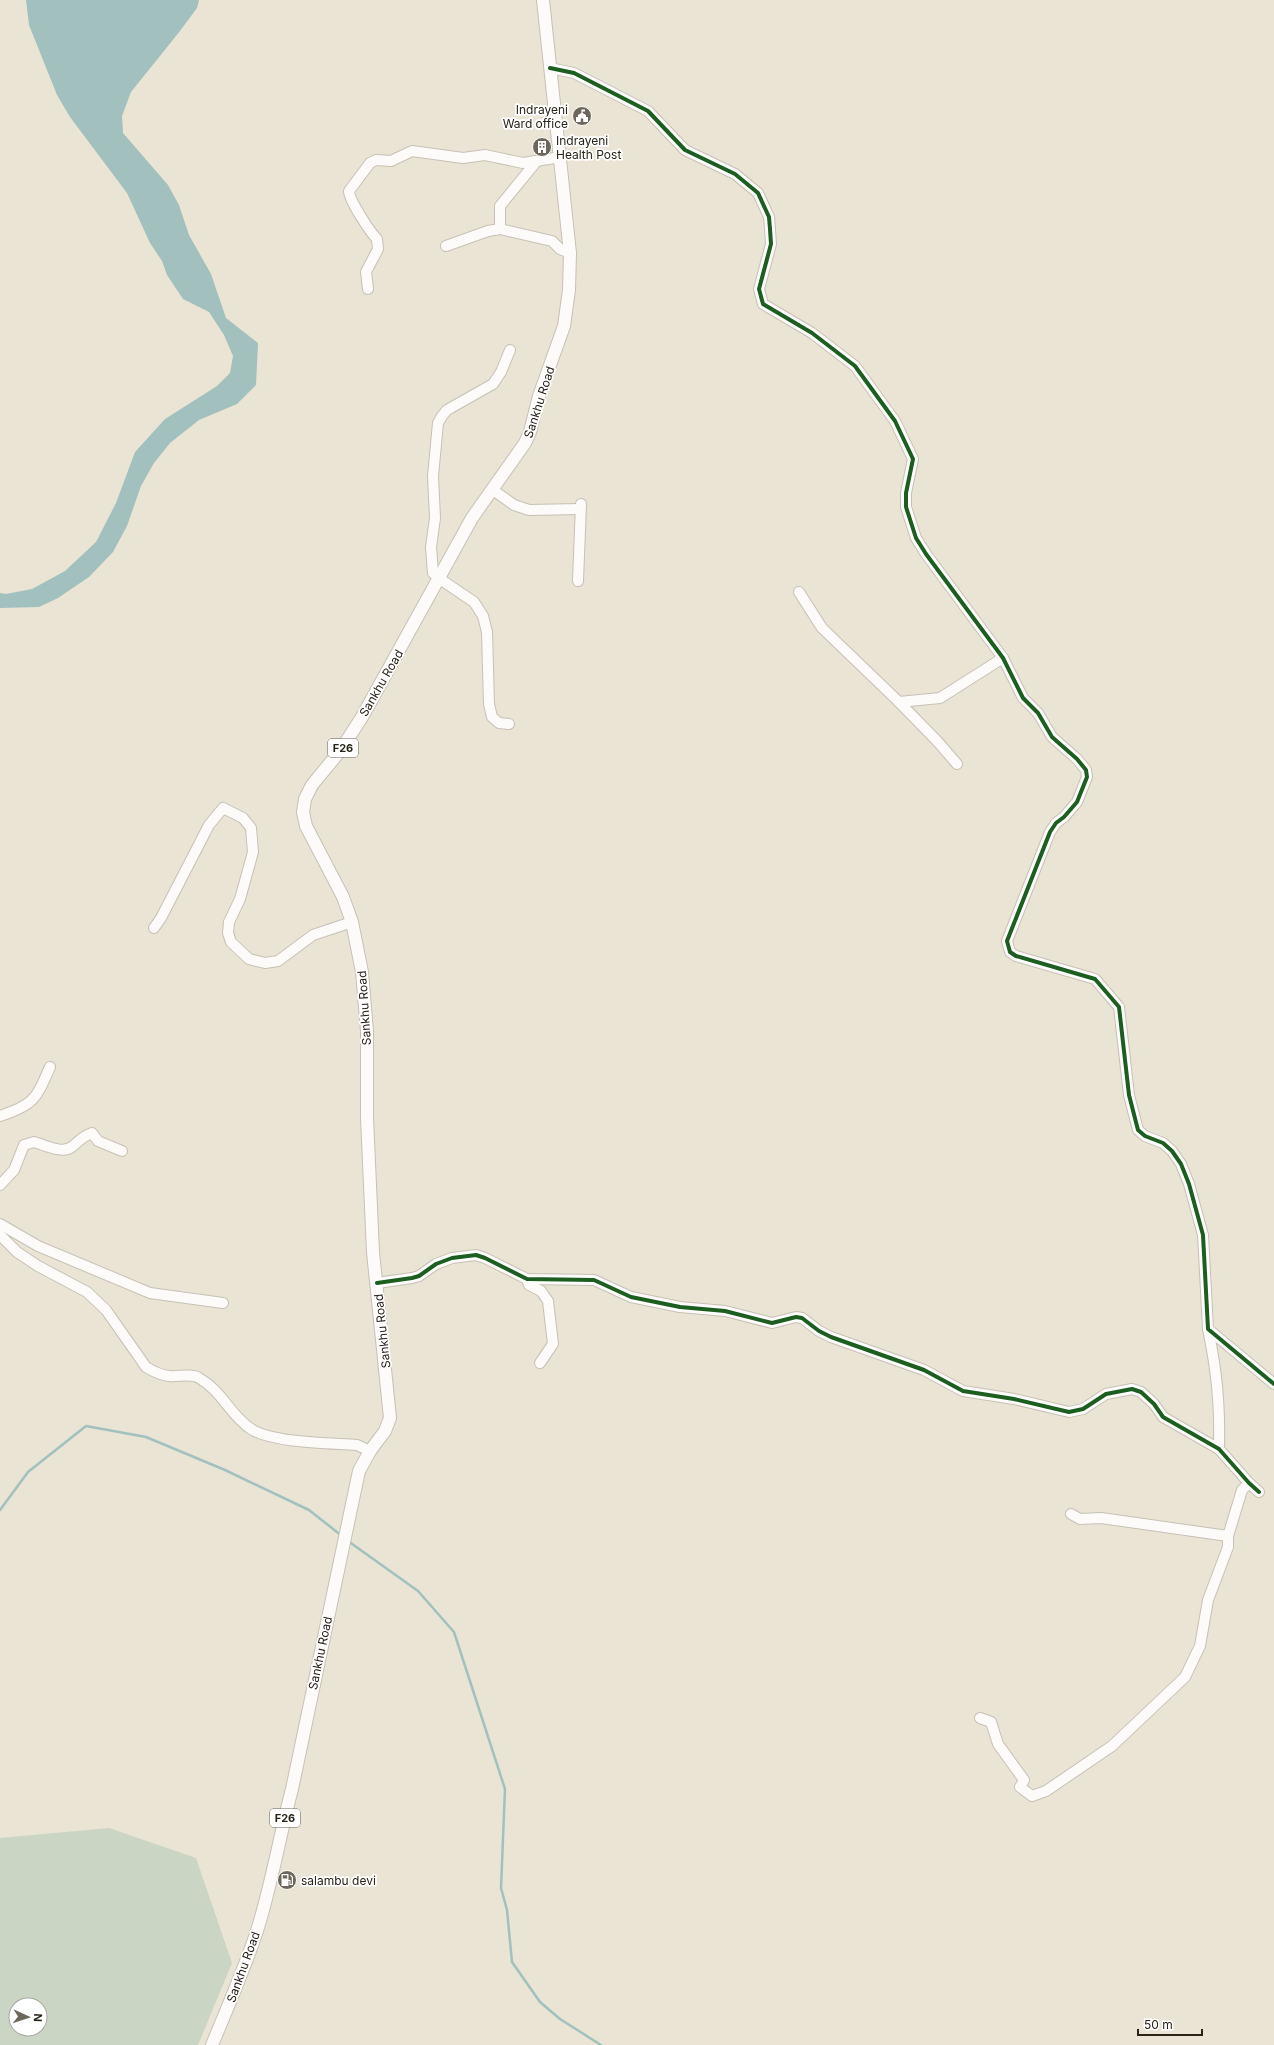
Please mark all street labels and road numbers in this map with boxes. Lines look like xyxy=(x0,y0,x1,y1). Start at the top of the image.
street label: Sankhu Road xyxy=(520,364,558,440)
street label: Sankhu Road xyxy=(356,647,406,719)
road number: F26 xyxy=(328,739,358,757)
street label: Sankhu Road xyxy=(354,970,374,1046)
street label: Sankhu Road xyxy=(371,1293,393,1369)
street label: Sankhu Road xyxy=(305,1615,335,1691)
road number: F26 xyxy=(270,1809,300,1827)
street label: Sankhu Road xyxy=(223,1929,263,2005)

